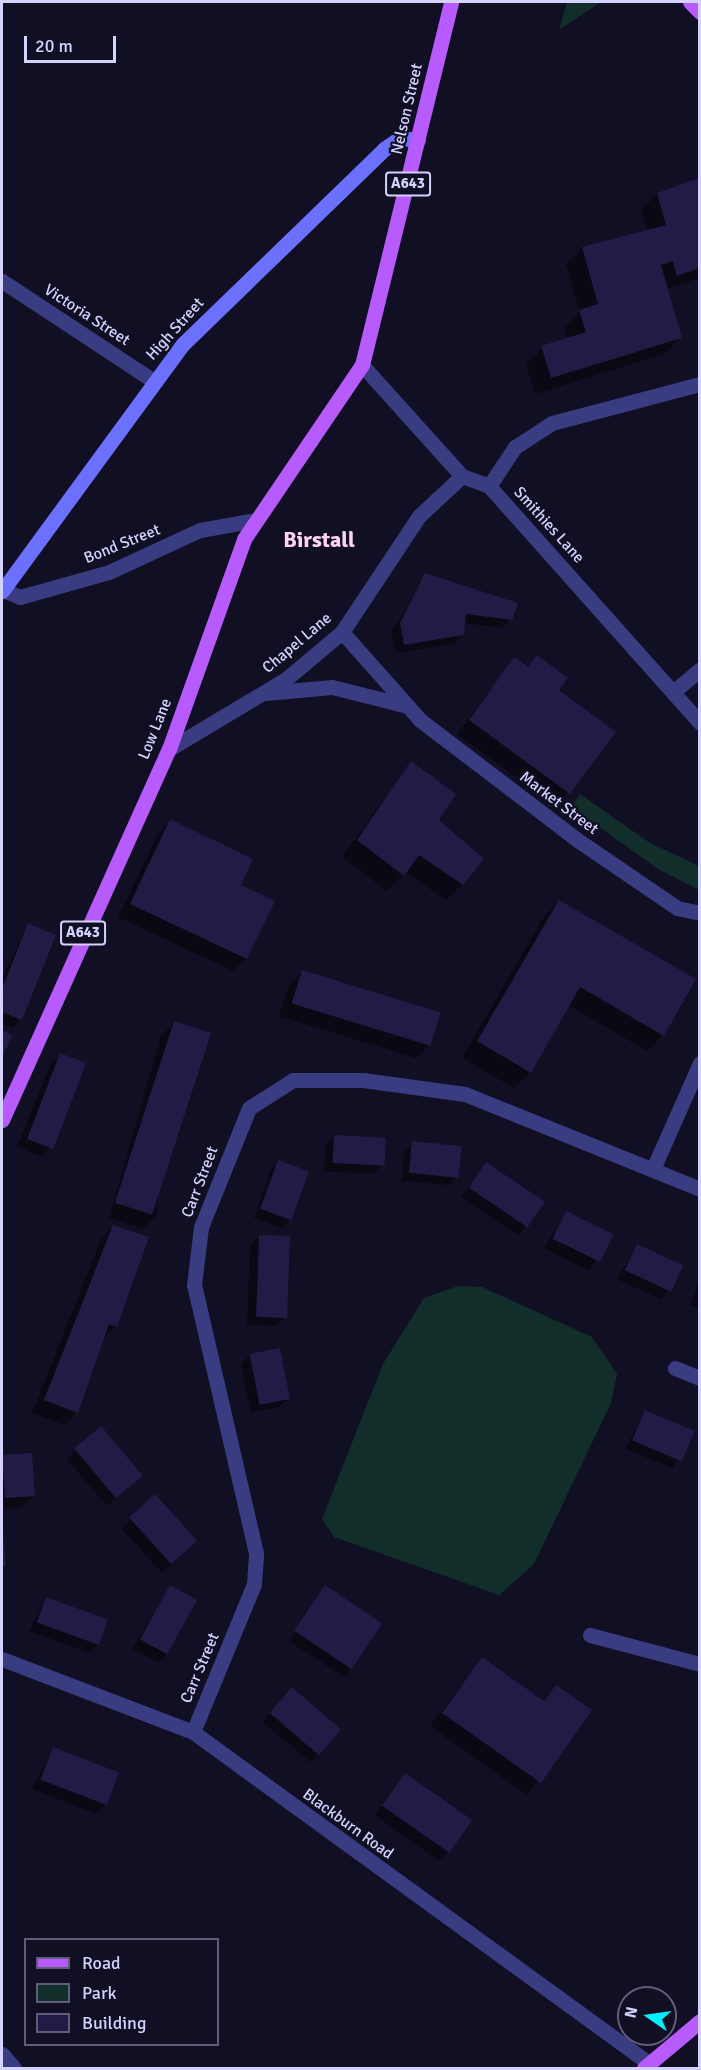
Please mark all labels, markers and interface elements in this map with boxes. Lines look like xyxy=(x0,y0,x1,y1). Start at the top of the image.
scale bar xyxy=(27,24,118,62)
text: 20 m xyxy=(35,35,73,57)
street label: Nelson Street xyxy=(387,62,427,156)
road number: A643 xyxy=(384,172,432,196)
street label: Victoria Street xyxy=(40,280,134,350)
street label: High Street xyxy=(142,294,208,364)
street label: Smithies Lane xyxy=(510,483,588,567)
street label: Bond Street xyxy=(81,520,163,568)
district label: Birstall xyxy=(283,527,355,553)
street label: Chapel Lane xyxy=(259,609,335,677)
street label: Low Lane xyxy=(134,696,176,762)
street label: Market Street xyxy=(516,767,602,839)
road number: A643 xyxy=(59,921,107,945)
street label: Carr Street xyxy=(178,1144,222,1220)
street label: Carr Street xyxy=(177,1630,223,1706)
street label: Blackburn Road xyxy=(299,1785,397,1863)
legend xyxy=(24,1938,219,2046)
text: Road xyxy=(82,1952,121,1974)
text: Park xyxy=(82,1982,117,2004)
north arrow xyxy=(617,1986,677,2046)
text: N xyxy=(620,2005,642,2020)
text: Building xyxy=(82,2012,146,2034)

